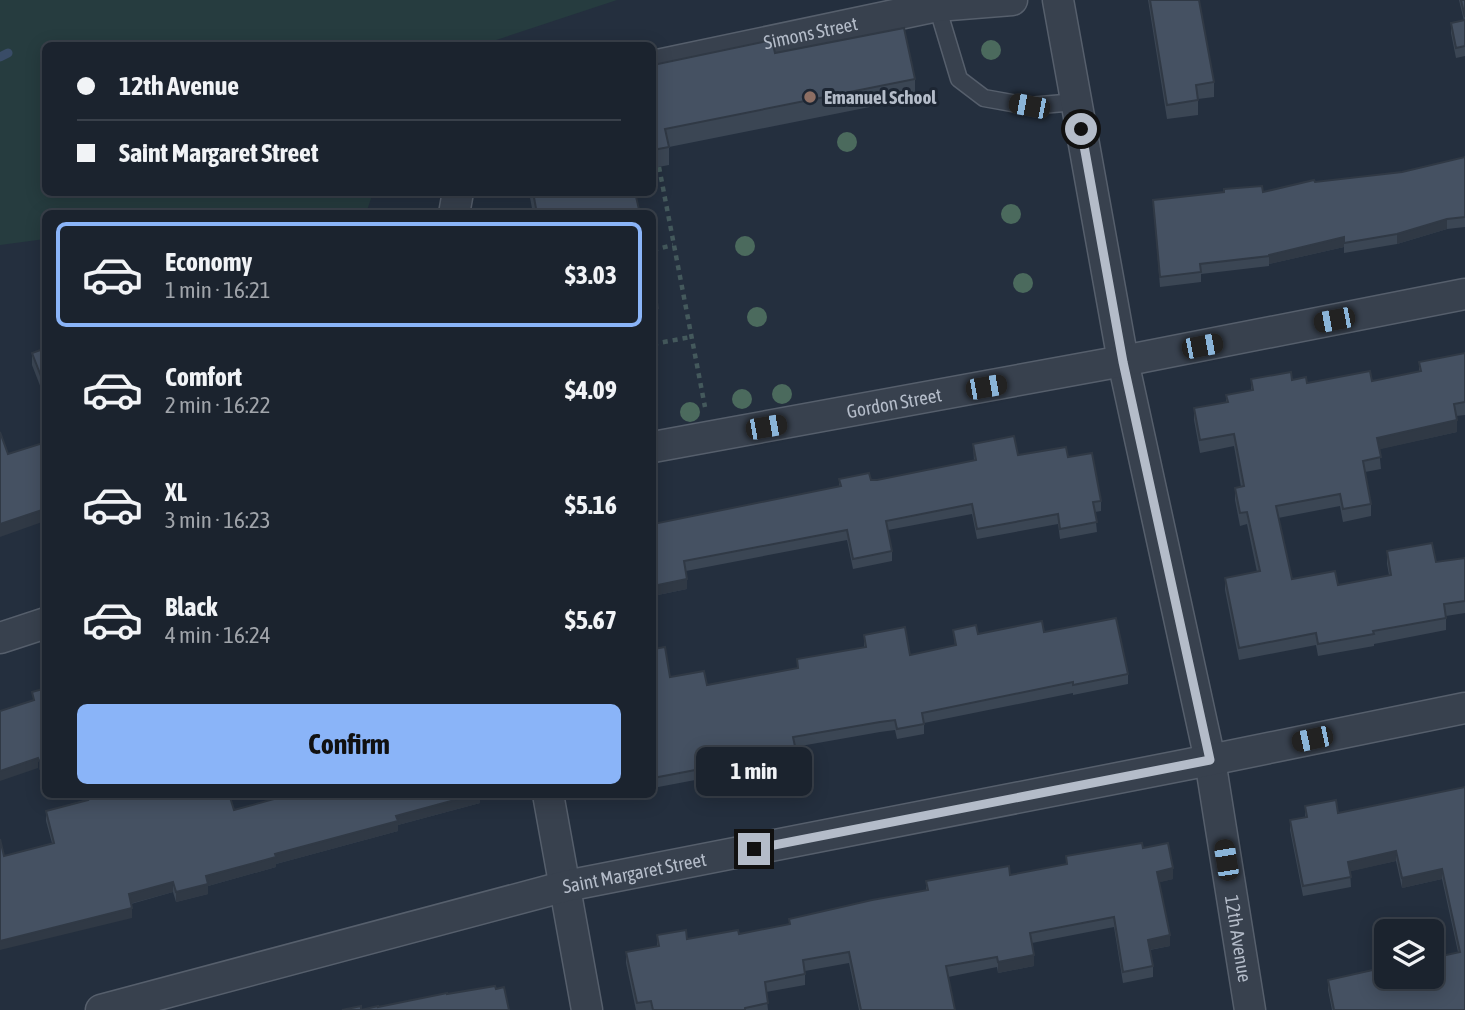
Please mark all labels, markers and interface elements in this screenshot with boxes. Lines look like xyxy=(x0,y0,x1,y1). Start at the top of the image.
street label: Simons Street xyxy=(762,12,859,53)
text: 12th Avenue xyxy=(119,71,239,101)
place label: Emanuel School xyxy=(824,86,937,108)
marker: Emanuel School xyxy=(802,89,818,105)
car xyxy=(1007,92,1052,120)
route start xyxy=(1065,113,1097,145)
text: Saint Margaret Street xyxy=(119,138,318,168)
icon: car xyxy=(81,243,144,306)
text: Economy xyxy=(165,247,252,277)
text: $3.03 xyxy=(565,260,617,290)
text: 1 min · 16:21 xyxy=(165,277,271,303)
car xyxy=(1312,306,1357,334)
car xyxy=(1180,332,1225,360)
icon: car xyxy=(81,358,144,421)
text: Comfort xyxy=(165,362,242,392)
car xyxy=(964,373,1009,401)
text: $4.09 xyxy=(565,375,617,405)
street label: Gordon Street xyxy=(845,383,943,422)
text: 2 min · 16:22 xyxy=(165,392,271,418)
car xyxy=(744,413,789,441)
icon: car xyxy=(81,473,144,536)
text: XL xyxy=(165,477,187,507)
text: $5.16 xyxy=(565,490,617,520)
text: 3 min · 16:23 xyxy=(165,507,271,533)
icon: car xyxy=(81,588,144,651)
text: Black xyxy=(165,592,217,622)
text: $5.67 xyxy=(565,605,617,635)
text: 4 min · 16:24 xyxy=(165,622,271,648)
button: Confirm xyxy=(77,704,621,784)
car xyxy=(1290,724,1335,754)
callout: 1 min xyxy=(696,748,812,796)
text: 1 min xyxy=(731,758,777,784)
route end xyxy=(738,833,770,865)
car xyxy=(1213,838,1240,882)
street label: Saint Margaret Street xyxy=(561,848,708,897)
street label: 12th Avenue xyxy=(1221,893,1256,984)
map controls xyxy=(1374,919,1444,989)
button: layers xyxy=(1374,919,1444,989)

